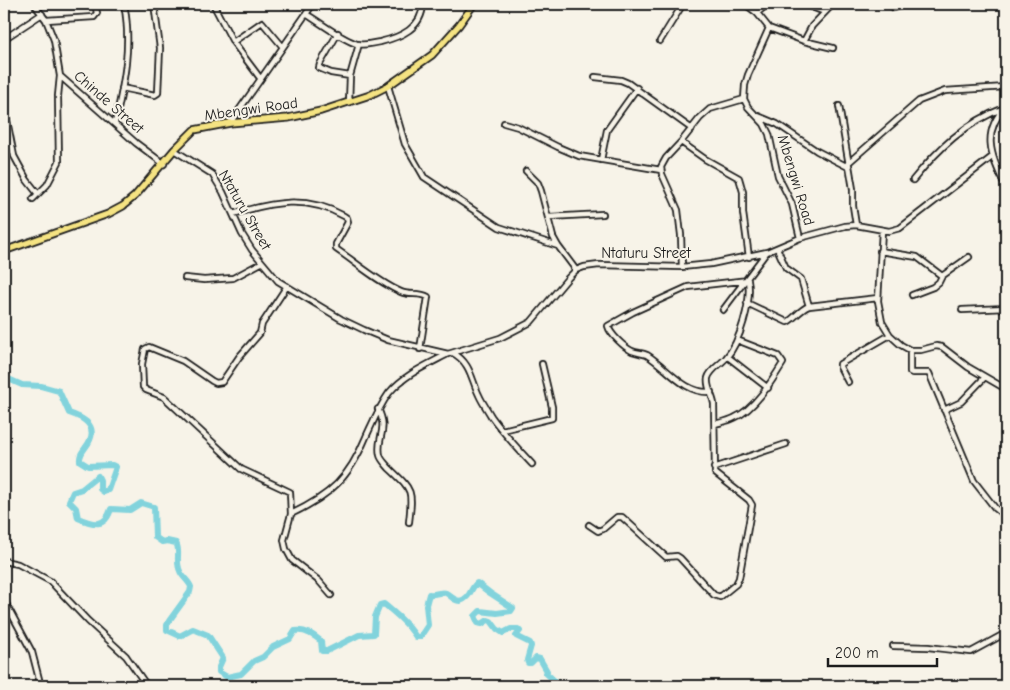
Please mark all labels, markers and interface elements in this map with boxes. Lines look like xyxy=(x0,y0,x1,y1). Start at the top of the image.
street label: Chinde Street xyxy=(70,67,148,138)
street label: Mbengwi Road xyxy=(203,94,299,124)
street label: Mbengwi Road xyxy=(774,132,818,228)
street label: Ntaturu Street xyxy=(215,167,276,254)
street label: Ntaturu Street xyxy=(601,244,692,262)
scale bar xyxy=(828,635,936,667)
text: 200 m xyxy=(835,644,879,662)

